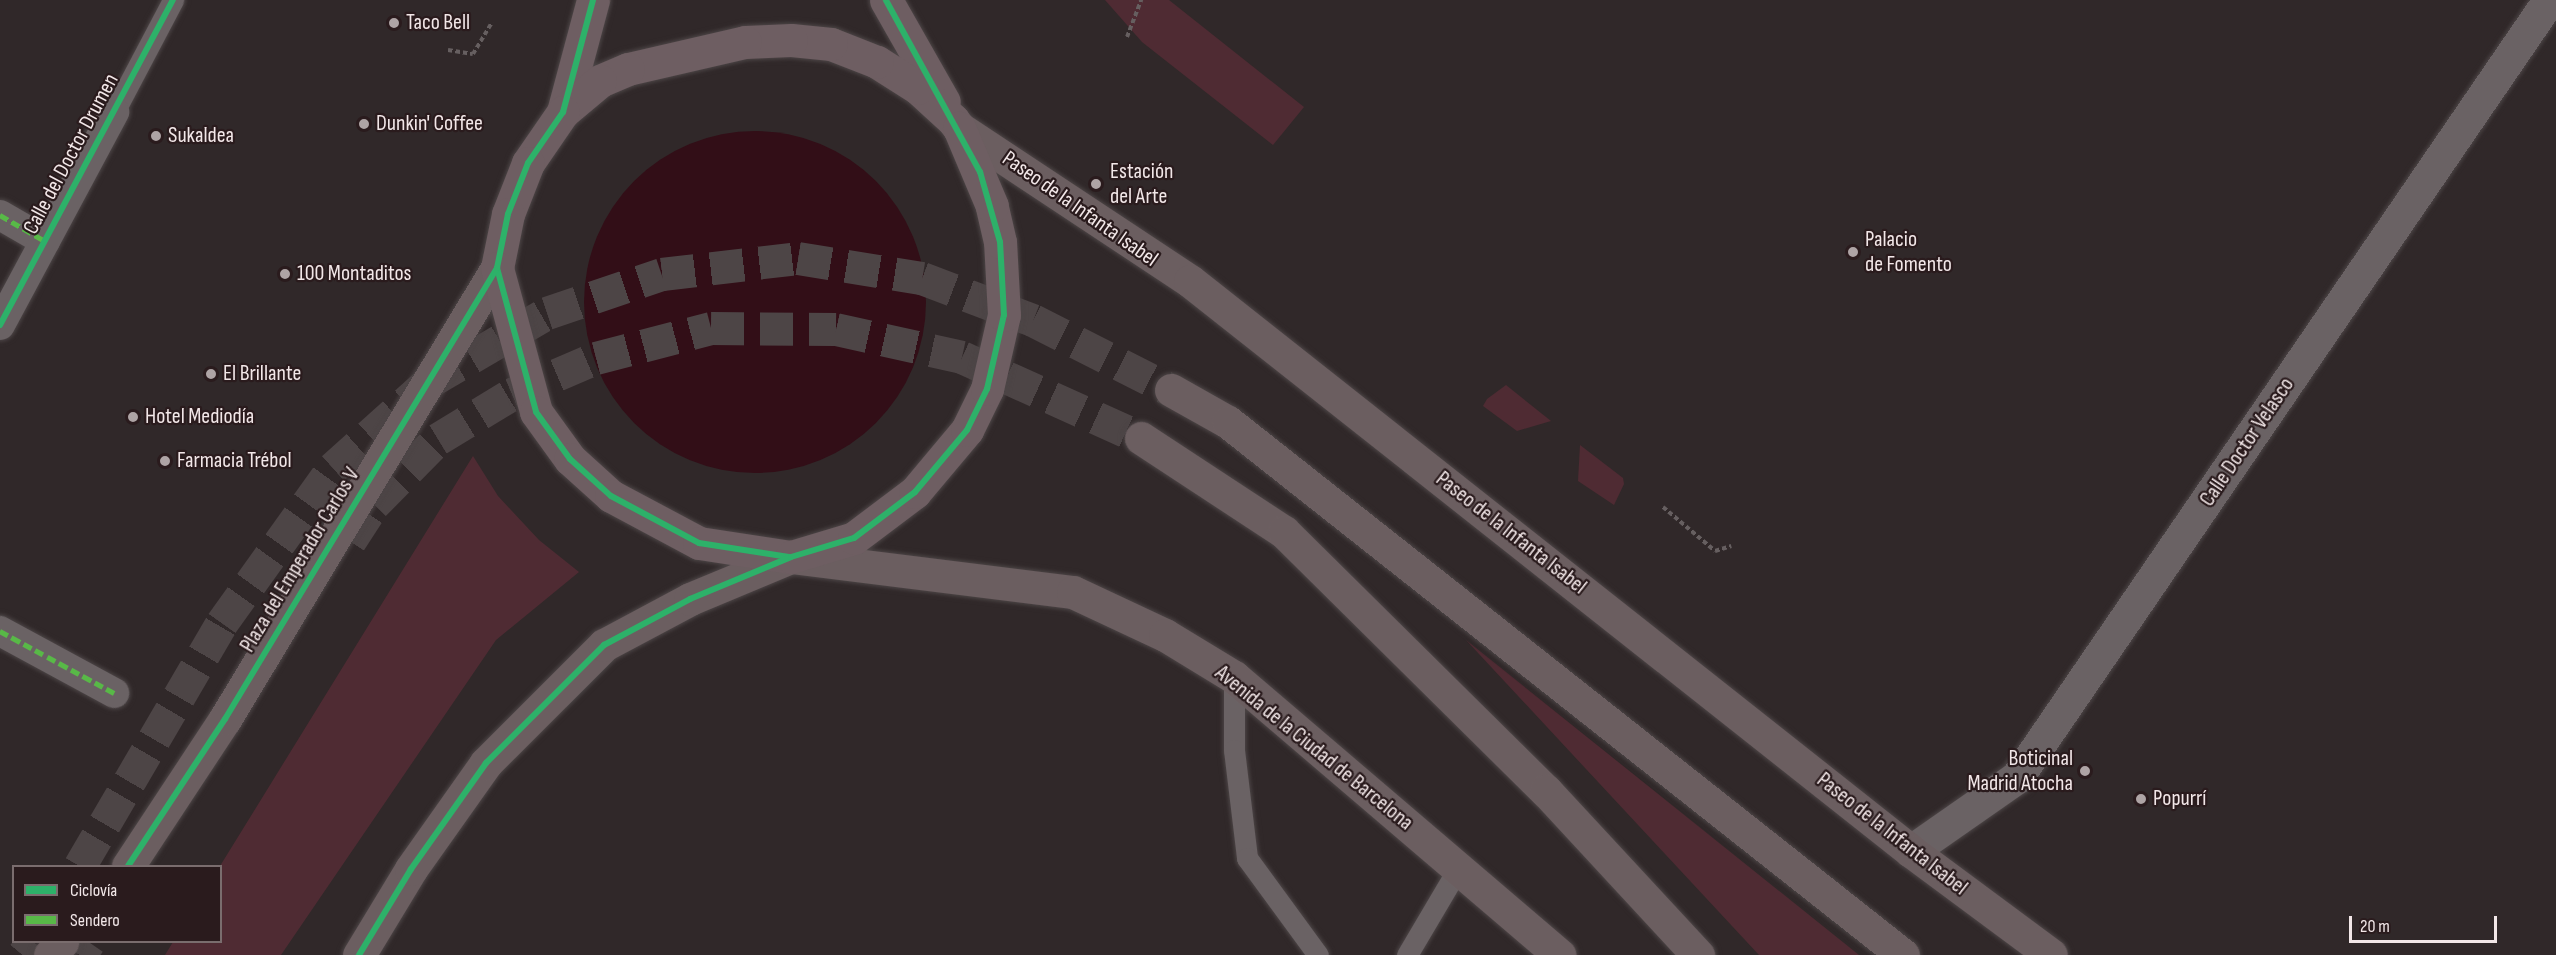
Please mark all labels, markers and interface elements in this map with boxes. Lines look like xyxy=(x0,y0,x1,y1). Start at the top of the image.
place label: Taco Bell xyxy=(406,10,470,36)
marker: Taco Bell xyxy=(387,16,401,30)
street label: Calle del Doctor Drumen xyxy=(18,69,124,239)
place label: Dunkin' Coffee xyxy=(376,111,483,137)
marker: Dunkin' Coffee xyxy=(357,117,371,131)
place label: Sukaldea xyxy=(168,123,234,149)
marker: Sukaldea xyxy=(149,129,163,143)
street label: Paseo de la Infanta Isabel xyxy=(997,145,1163,273)
place label: Estación del Arte xyxy=(1110,158,1173,210)
marker: Estación del Arte xyxy=(1087,175,1105,193)
place label: Palacio de Fomento xyxy=(1865,226,1952,278)
marker: Palacio de Fomento xyxy=(1846,245,1860,259)
place label: 100 Montaditos xyxy=(297,261,411,287)
marker: 100 Montaditos xyxy=(278,267,292,281)
place label: El Brillante xyxy=(223,361,301,387)
marker: El Brillante xyxy=(204,367,218,381)
street label: Calle Doctor Velasco xyxy=(2194,373,2300,511)
place label: Hotel Mediodía xyxy=(145,404,254,430)
marker: Hotel Mediodía xyxy=(126,410,140,424)
place label: Farmacia Trébol xyxy=(177,448,292,474)
marker: Farmacia Trébol xyxy=(158,454,172,468)
street label: Plaza del Emperador Carlos V xyxy=(234,463,366,657)
street label: Paseo de la Infanta Isabel xyxy=(1430,466,1592,600)
street label: Avenida de la Ciudad de Barcelona xyxy=(1210,660,1418,836)
place label: Boticinal Madrid Atocha xyxy=(1967,745,2073,796)
marker: Boticinal Madrid Atocha xyxy=(2078,764,2092,778)
street label: Paseo de la Infanta Isabel xyxy=(1811,767,1973,901)
place label: Popurrí xyxy=(2153,786,2206,812)
marker: Popurrí xyxy=(2134,792,2148,806)
legend xyxy=(12,865,222,943)
text: Ciclovía xyxy=(70,880,117,901)
scale bar xyxy=(2352,904,2500,942)
text: Sendero xyxy=(70,910,120,931)
text: 20 m xyxy=(2360,916,2390,937)

